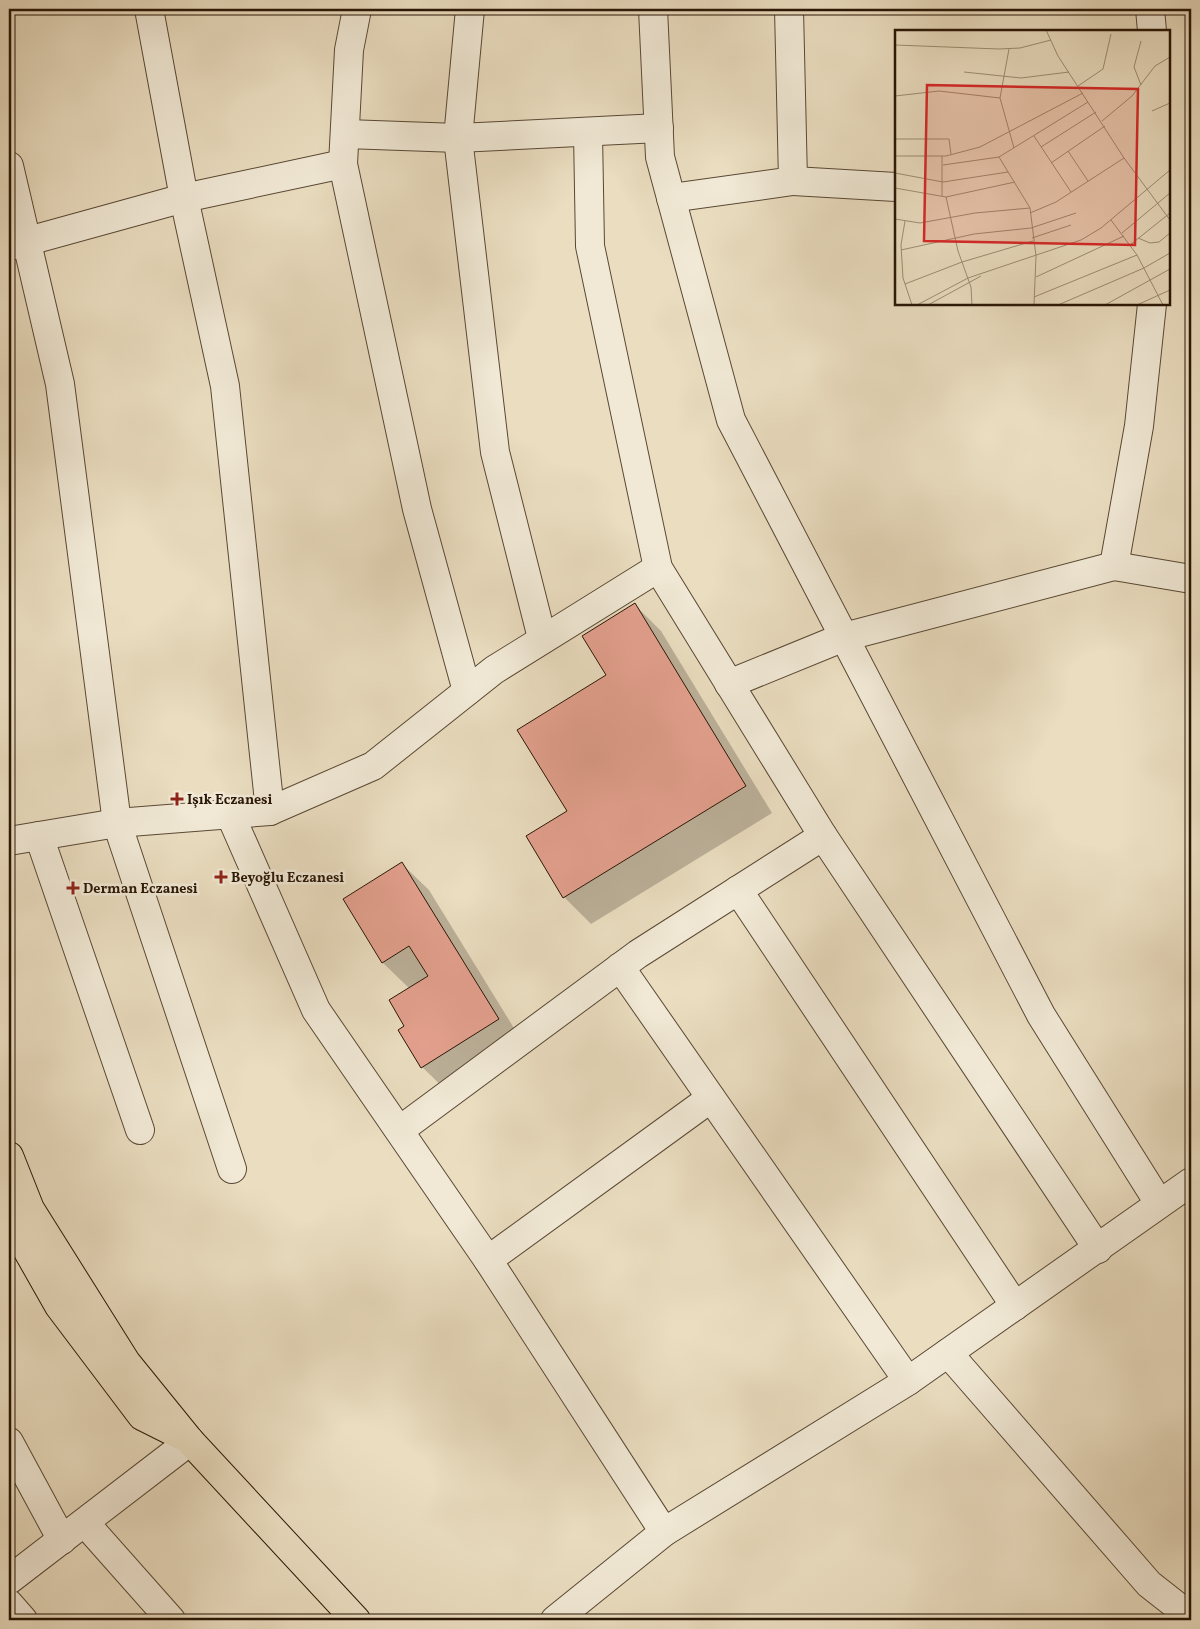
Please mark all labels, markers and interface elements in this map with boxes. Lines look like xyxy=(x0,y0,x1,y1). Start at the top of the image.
inset map xyxy=(895,30,1170,305)
place label: Işık Eczanesi xyxy=(187,791,272,810)
marker: Işık Eczanesi xyxy=(171,793,183,805)
place label: Beyoğlu Eczanesi xyxy=(231,869,344,888)
marker: Beyoğlu Eczanesi xyxy=(215,871,227,883)
place label: Derman Eczanesi xyxy=(83,880,198,899)
marker: Derman Eczanesi xyxy=(67,882,79,894)

